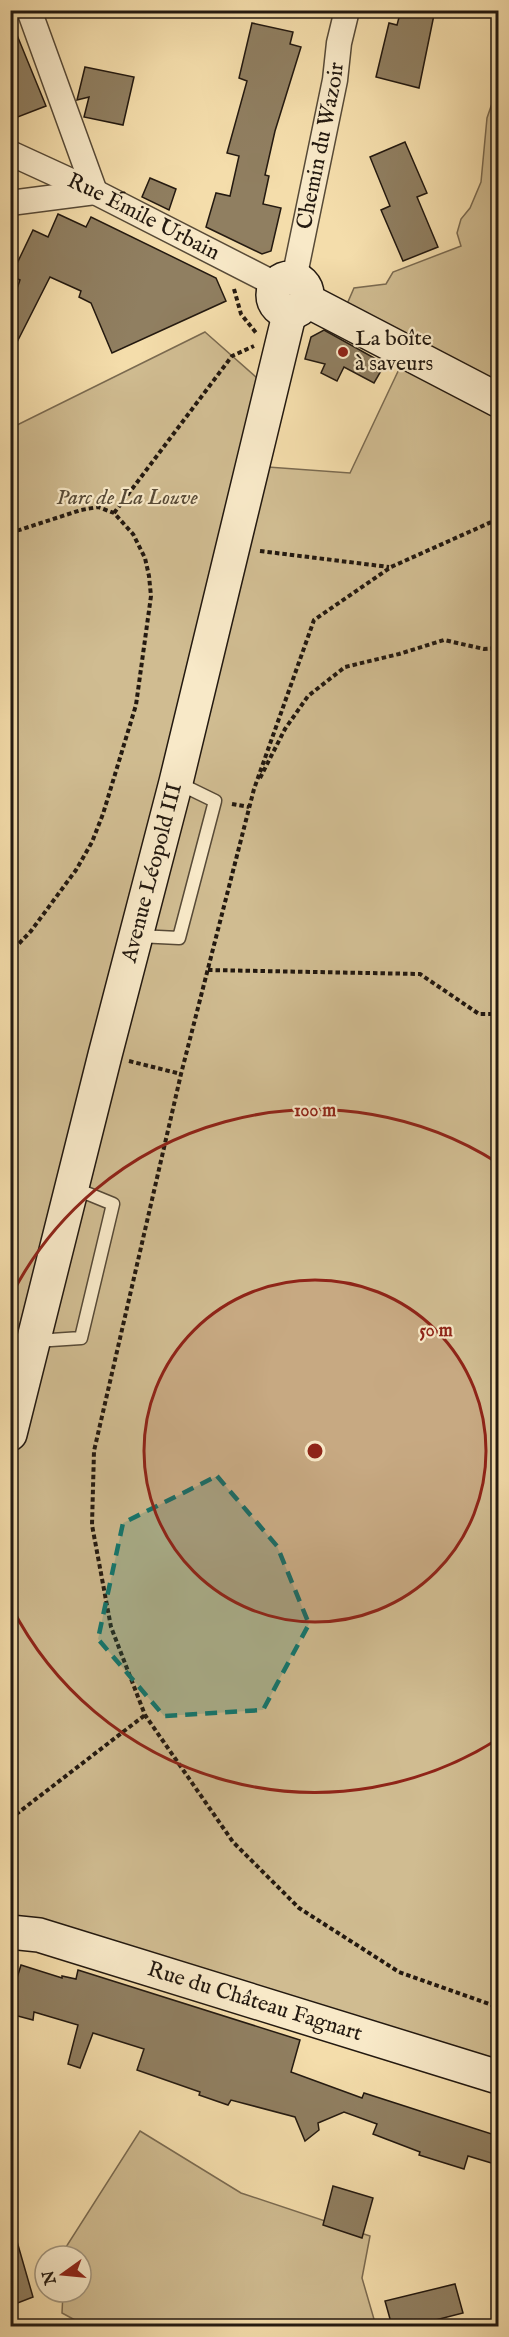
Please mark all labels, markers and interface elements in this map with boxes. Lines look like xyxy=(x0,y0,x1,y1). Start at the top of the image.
street label: Chemin du Wazoir xyxy=(291,61,351,232)
street label: Rue Émile Urbain xyxy=(63,167,224,267)
place label: La boîte à saveurs xyxy=(355,325,433,378)
marker: La boîte à saveurs xyxy=(336,345,350,359)
park label: Parc de La Louve xyxy=(56,484,198,512)
street label: Avenue Léopold III xyxy=(115,780,189,967)
text: 100 m xyxy=(294,1100,336,1123)
text: 50 m xyxy=(419,1320,453,1343)
centre of rings xyxy=(305,1441,325,1461)
street label: Rue du Château Fagnart xyxy=(144,1955,366,2048)
north arrow xyxy=(33,2244,93,2304)
text: N xyxy=(39,2268,62,2288)

